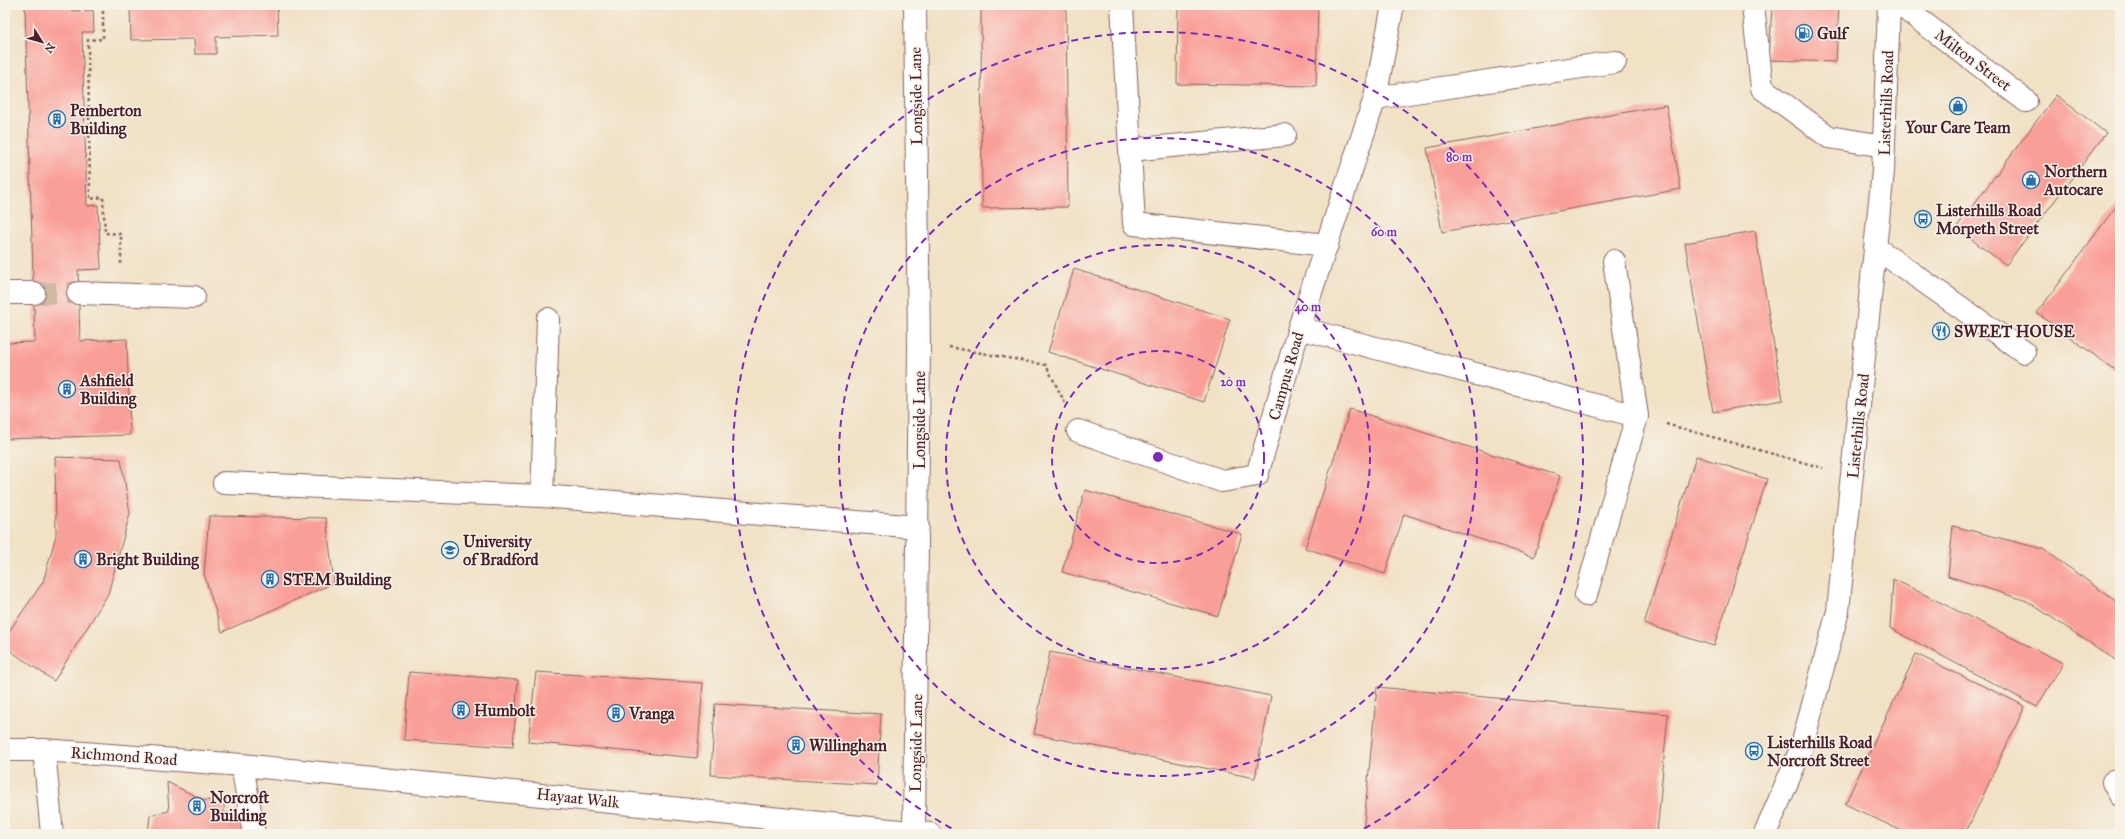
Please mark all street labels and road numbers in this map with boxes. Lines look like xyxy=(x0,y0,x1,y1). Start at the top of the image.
street label: Milton Street xyxy=(1931,25,2015,95)
street label: Longside Lane xyxy=(906,46,927,145)
street label: Listerhills Road xyxy=(1875,50,1897,156)
street label: Campus Road xyxy=(1264,330,1308,422)
street label: Longside Lane xyxy=(910,371,930,469)
street label: Listerhills Road xyxy=(1843,373,1873,479)
street label: Longside Lane xyxy=(906,693,927,792)
street label: Richmond Road xyxy=(70,743,178,769)
street label: Hayaat Walk xyxy=(536,784,621,812)

